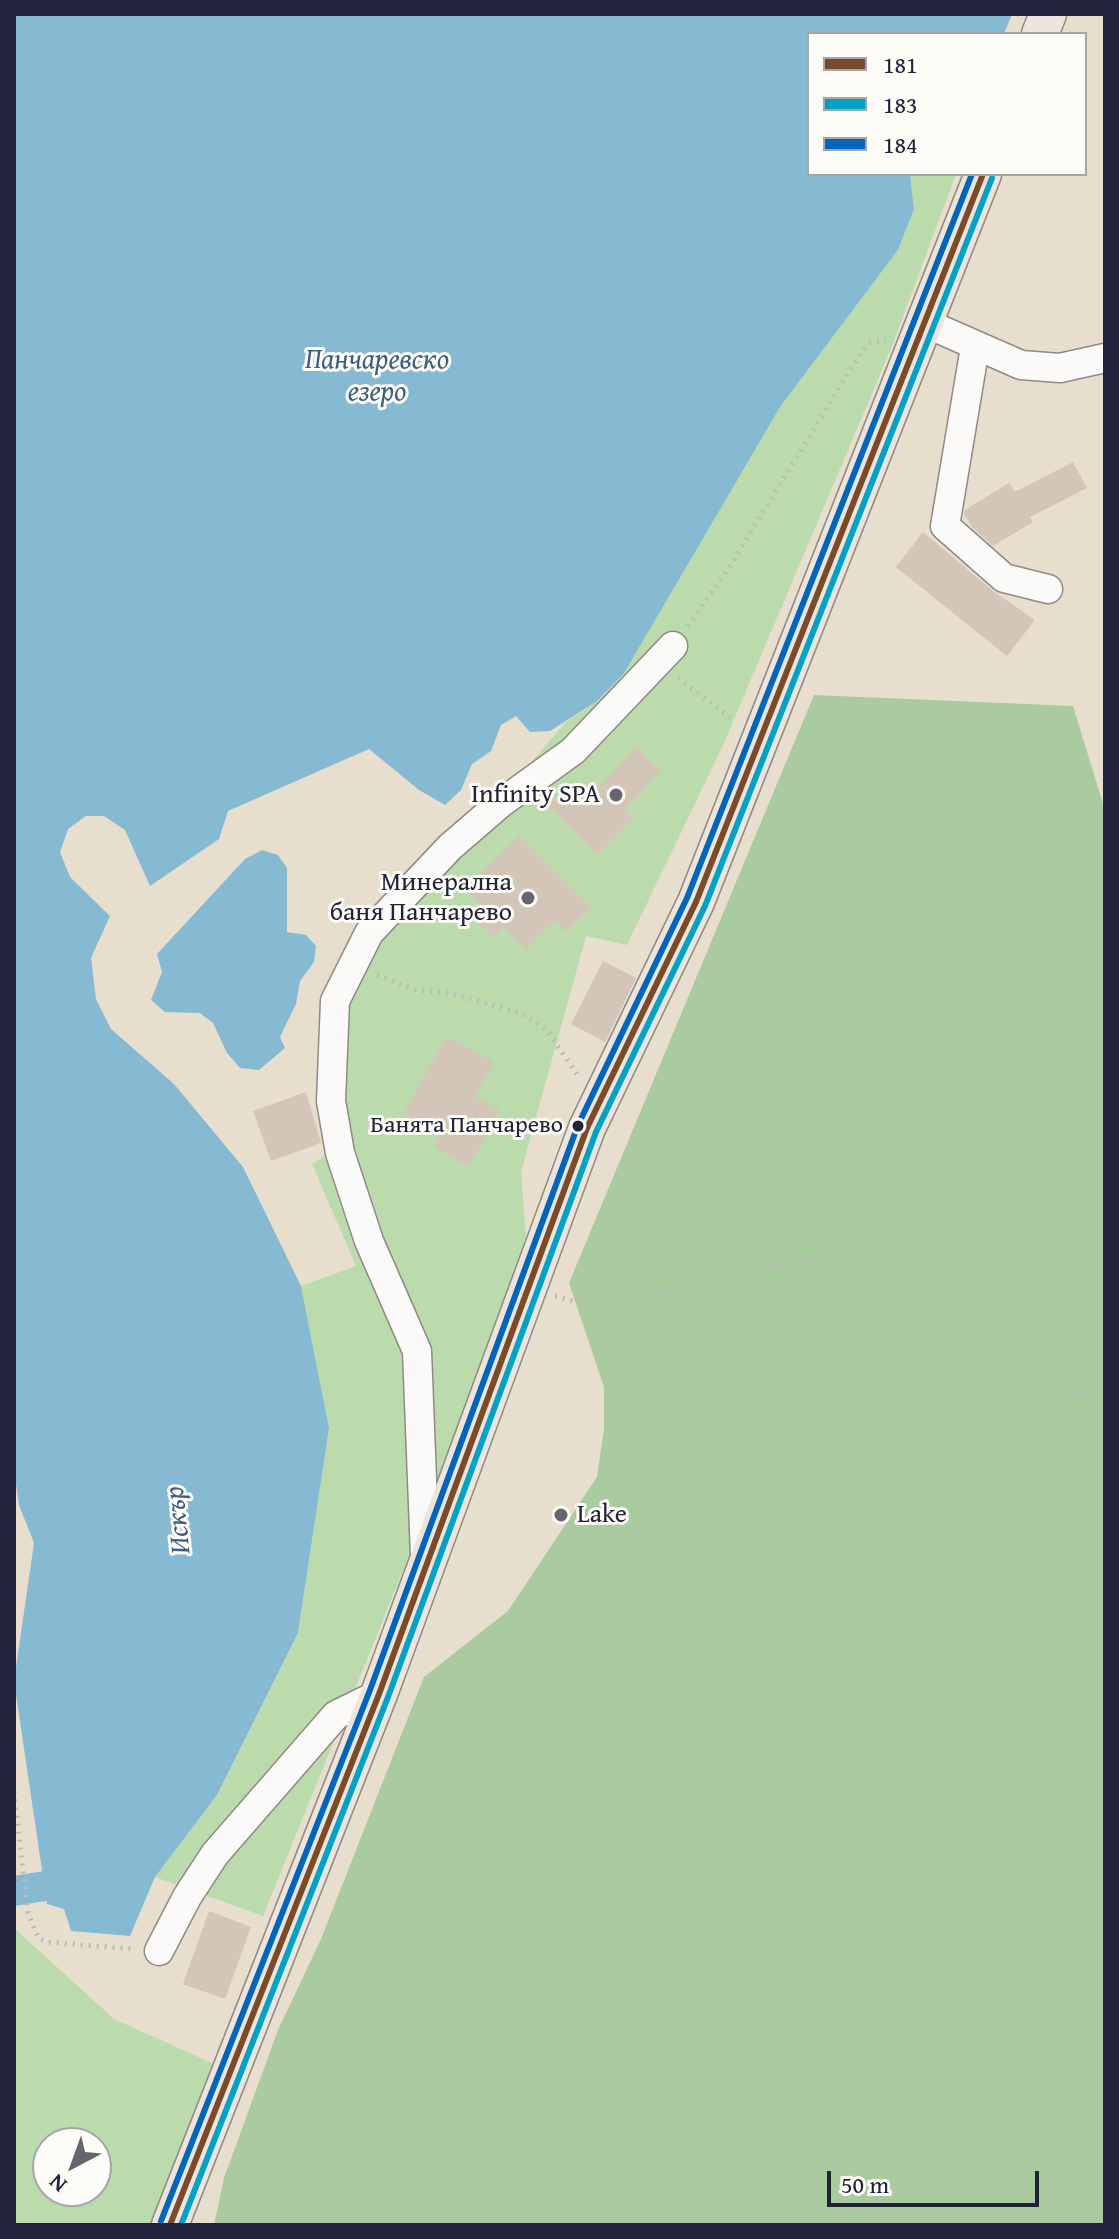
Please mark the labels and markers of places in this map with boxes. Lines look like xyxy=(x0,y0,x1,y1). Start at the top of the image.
place label: Infinity SPA xyxy=(471,779,600,811)
marker: Infinity SPA xyxy=(607,786,625,804)
place label: Минерална баня Панчарево xyxy=(330,867,512,928)
marker: Минерална баня Панчарево xyxy=(519,889,537,907)
place label: Банята Панчарево xyxy=(370,1112,563,1140)
marker: Банята Панчарево xyxy=(570,1118,586,1134)
place label: Lake xyxy=(577,1499,627,1531)
marker: Lake xyxy=(552,1506,570,1524)

